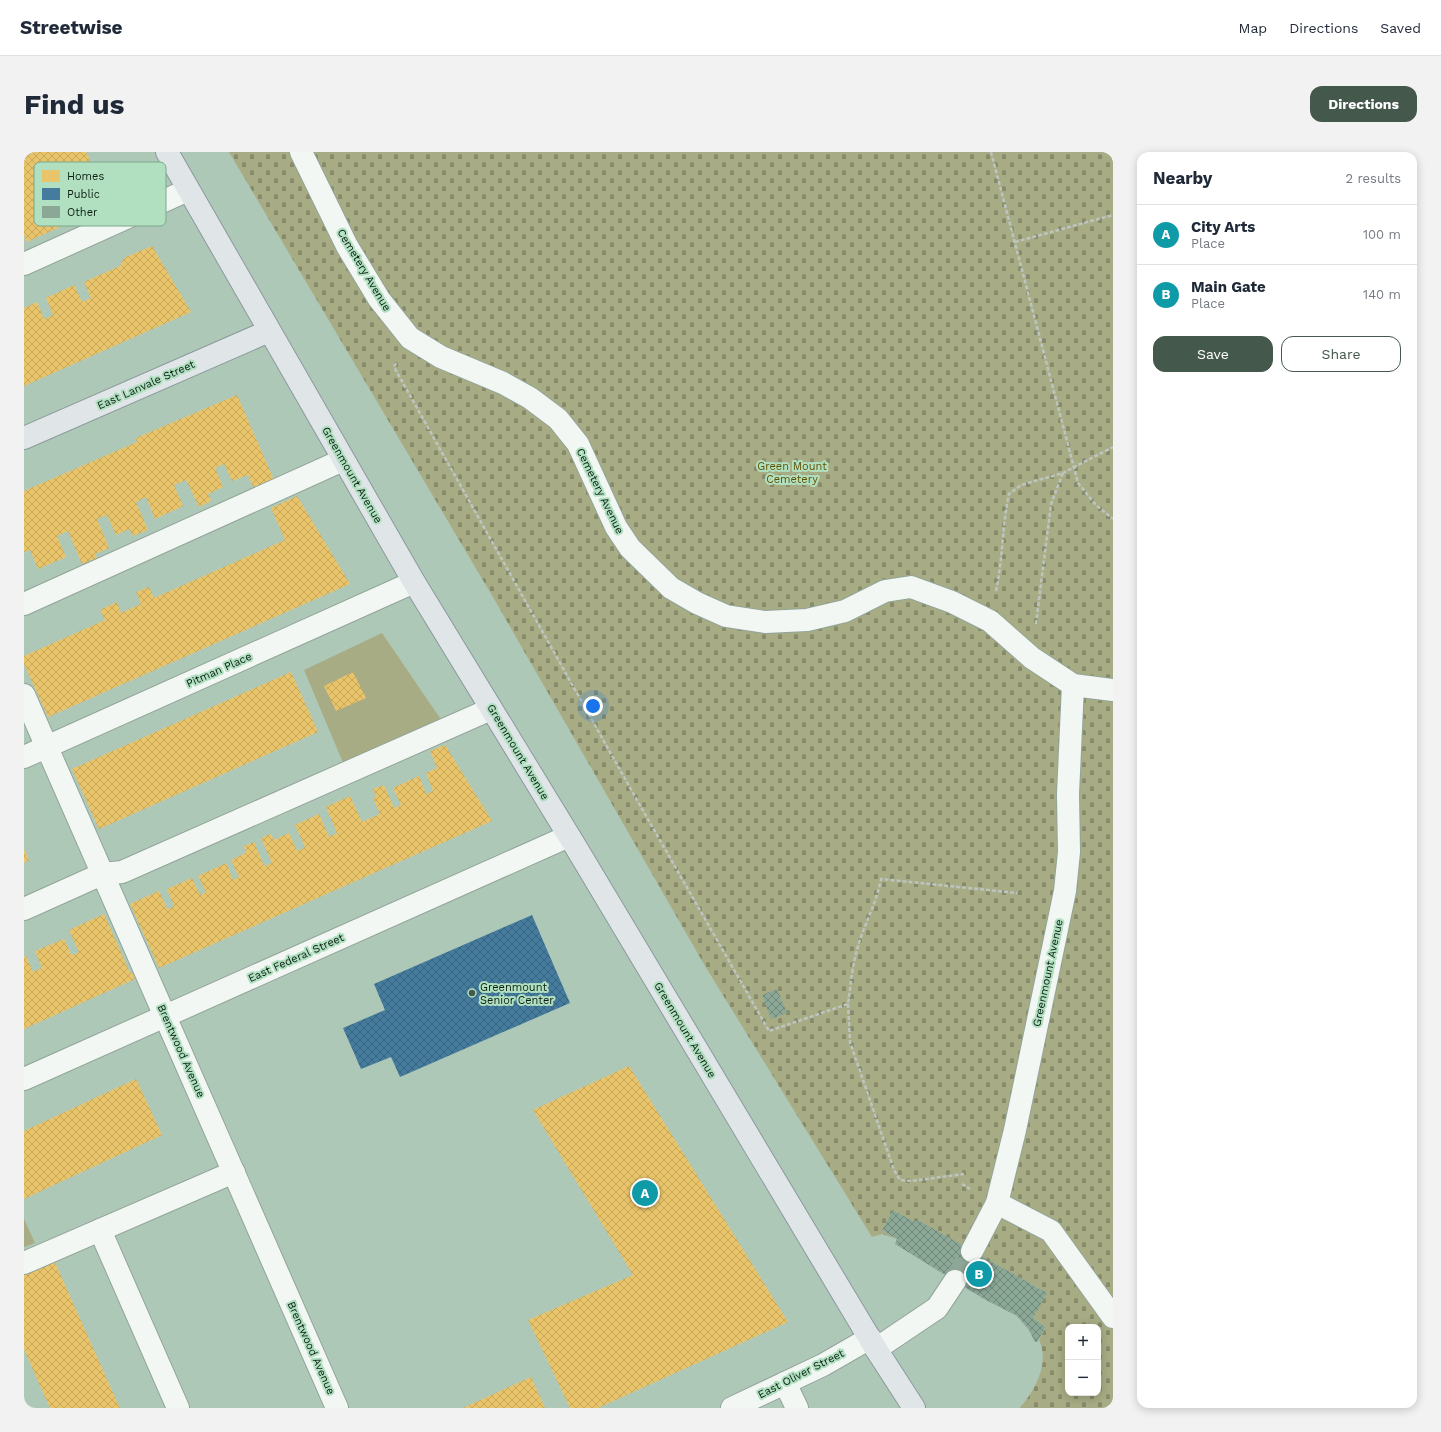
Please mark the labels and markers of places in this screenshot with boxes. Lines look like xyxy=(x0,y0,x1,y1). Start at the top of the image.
place label: Greenmount Senior Center xyxy=(480,981,554,1007)
marker: Greenmount Senior Center xyxy=(467,988,477,998)
pin: A xyxy=(632,1178,658,1208)
pin: B xyxy=(966,1259,992,1289)

